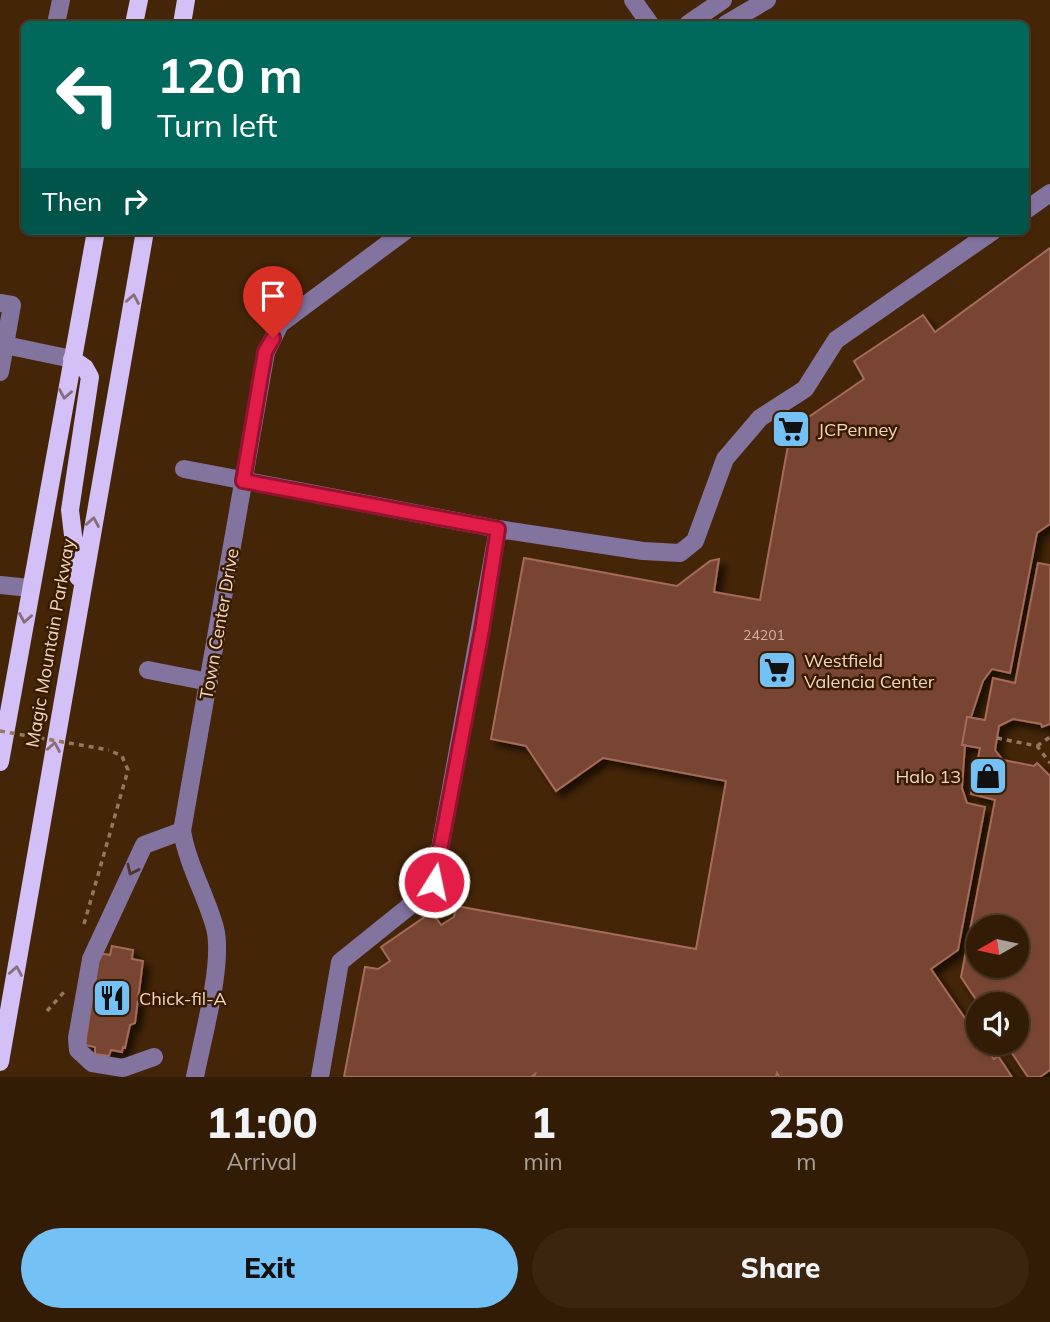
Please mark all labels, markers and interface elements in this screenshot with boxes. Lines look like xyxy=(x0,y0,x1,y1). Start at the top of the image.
text: 120 m xyxy=(157,44,303,105)
icon: left xyxy=(42,49,133,140)
text: Turn left xyxy=(157,105,277,145)
icon: right xyxy=(116,182,154,220)
text: Then xyxy=(42,185,102,218)
pin xyxy=(243,266,303,338)
icon: arrive xyxy=(254,277,292,315)
one-way arrow xyxy=(125,293,140,305)
one-way arrow xyxy=(58,388,73,400)
supermarket icon: JCPenney xyxy=(770,408,812,450)
place label: JCPenney xyxy=(818,418,898,441)
one-way arrow xyxy=(85,517,100,528)
street label: Magic Mountain Parkway xyxy=(20,536,80,749)
street label: Town Center Drive xyxy=(194,547,244,701)
one-way arrow xyxy=(18,612,33,624)
house number: 24201 xyxy=(743,626,785,644)
supermarket icon: Westfield Valencia Center xyxy=(756,649,798,691)
place label: Westfield Valencia Center xyxy=(804,649,935,693)
one-way arrow xyxy=(46,741,61,753)
shop icon: Halo 13 xyxy=(967,755,1009,797)
place label: Halo 13 xyxy=(896,765,961,788)
position arrow xyxy=(397,845,471,919)
one-way arrow xyxy=(127,863,141,875)
north arrow xyxy=(966,915,1029,978)
map controls xyxy=(966,915,1029,1055)
one-way arrow xyxy=(7,965,22,977)
restaurant icon: Chick-fil-A xyxy=(91,977,133,1019)
place label: Chick-fil-A xyxy=(139,987,227,1010)
button: sound xyxy=(966,992,1029,1055)
text: 11:00 xyxy=(206,1096,318,1149)
text: 1 xyxy=(530,1096,556,1149)
text: 250 xyxy=(769,1096,844,1149)
text: Arrival xyxy=(227,1147,297,1176)
text: min xyxy=(523,1147,563,1176)
text: m xyxy=(796,1147,816,1176)
button: Exit xyxy=(21,1228,518,1308)
button: Share xyxy=(532,1228,1029,1308)

